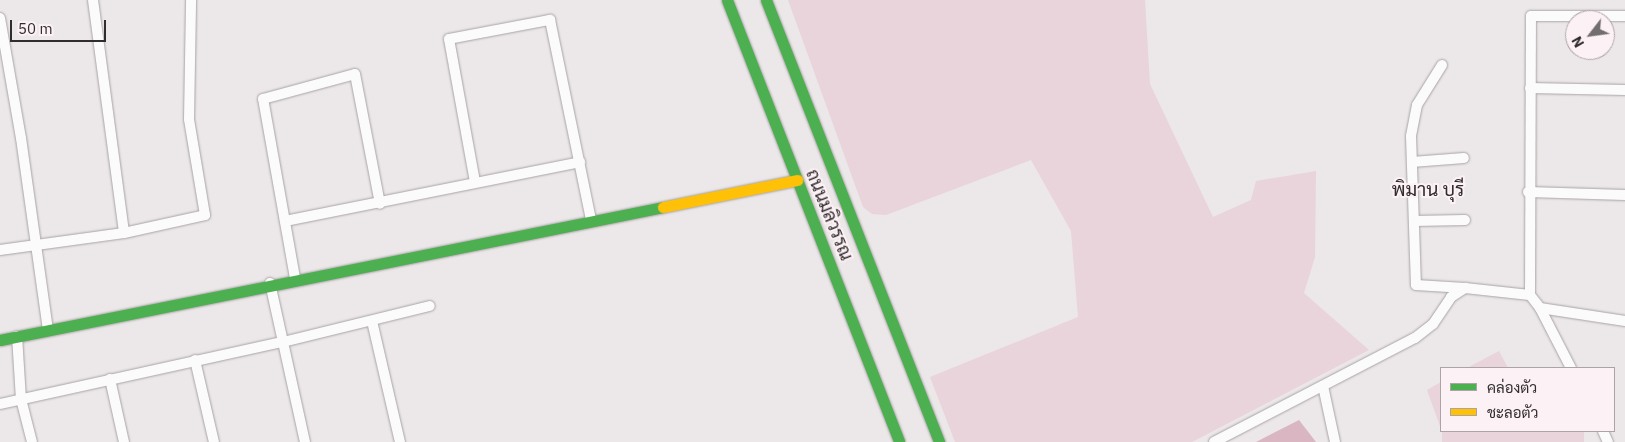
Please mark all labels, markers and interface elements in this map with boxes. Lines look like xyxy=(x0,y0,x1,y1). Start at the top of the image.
scale bar xyxy=(12,10,109,42)
north arrow xyxy=(1565,10,1615,60)
text: 50 m xyxy=(18,19,53,38)
text: N xyxy=(1568,33,1588,51)
street label: ถนนมลิวรรณ xyxy=(801,166,857,264)
district label: พิมาน บุรี xyxy=(1392,179,1464,201)
legend xyxy=(1440,367,1615,432)
text: คล่องตัว xyxy=(1487,378,1537,397)
text: ชะลอตัว xyxy=(1487,403,1538,422)

